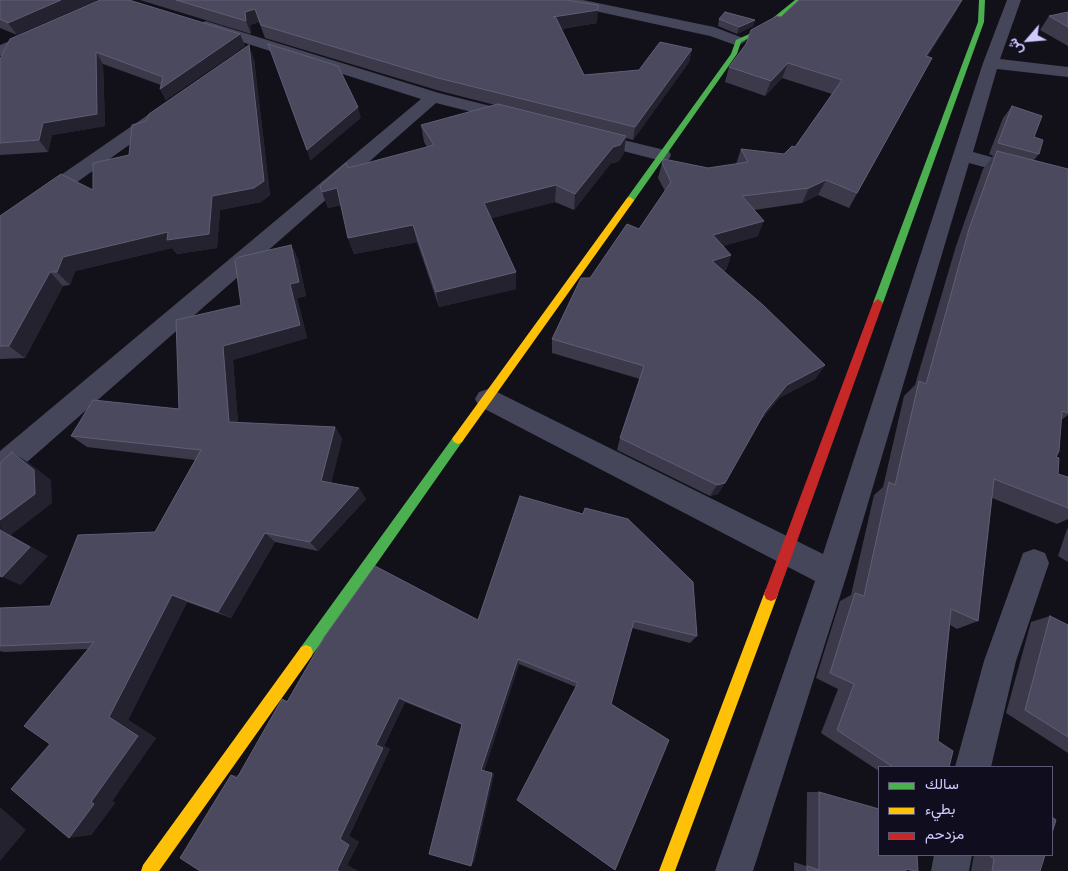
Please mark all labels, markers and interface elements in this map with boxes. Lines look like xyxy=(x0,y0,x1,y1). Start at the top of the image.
north arrow xyxy=(1003,15,1053,65)
text: ش xyxy=(1004,36,1026,58)
legend xyxy=(878,766,1053,856)
text: سالك xyxy=(925,775,959,793)
text: بطيء xyxy=(925,800,955,818)
text: مزدحم xyxy=(925,825,964,843)

